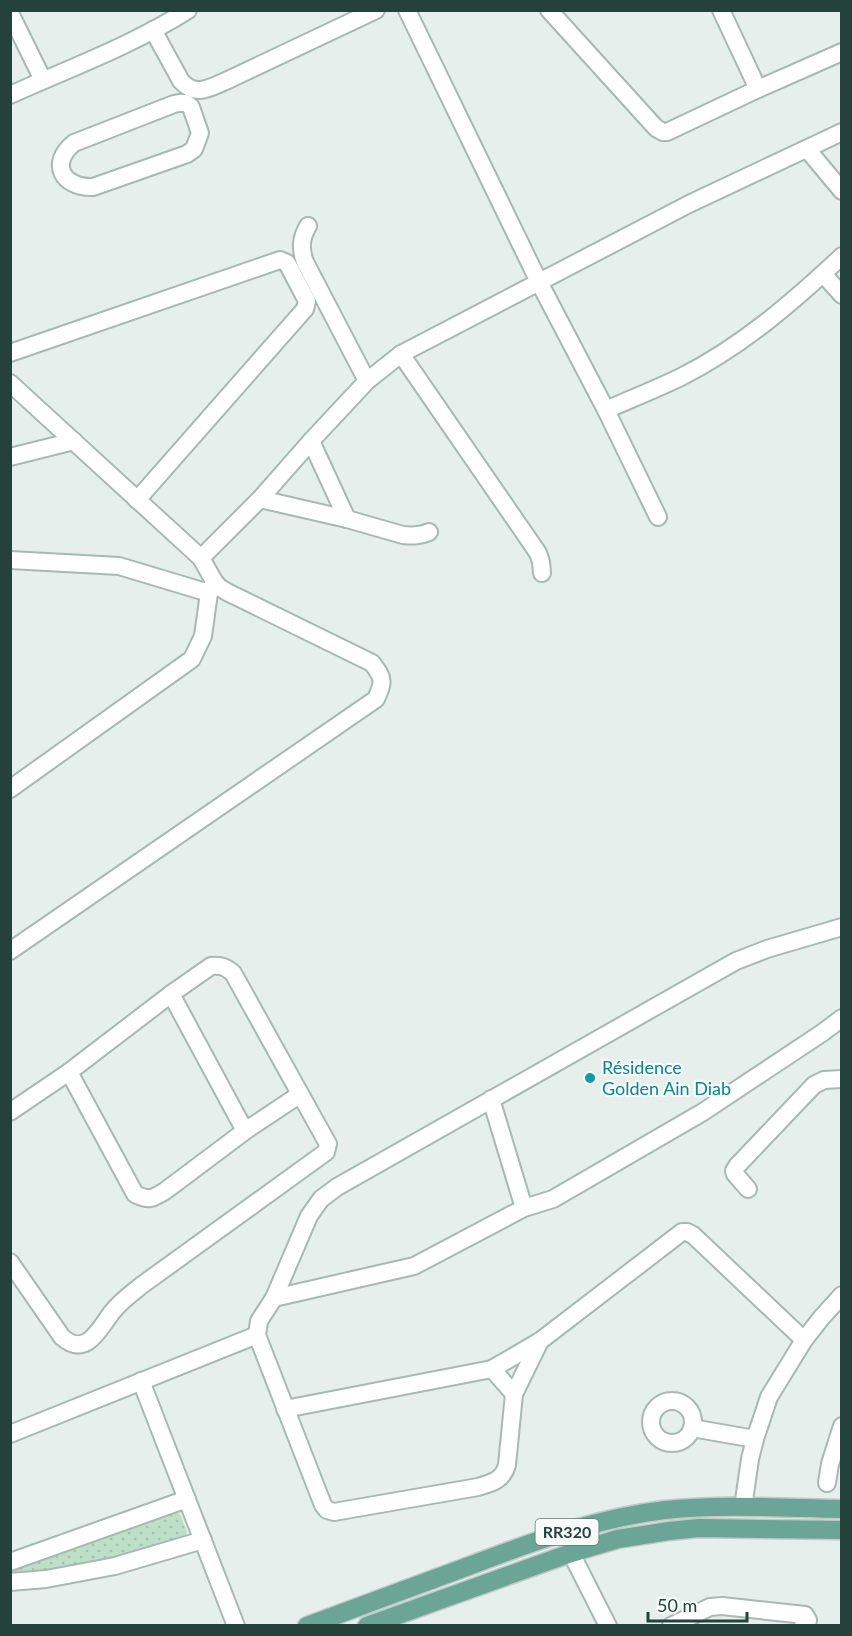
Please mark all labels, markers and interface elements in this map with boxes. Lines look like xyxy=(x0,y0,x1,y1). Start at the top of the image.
place label: Résidence Golden Ain Diab xyxy=(602,1056,731,1099)
marker: Résidence Golden Ain Diab xyxy=(583,1071,597,1085)
road number: RR320 xyxy=(536,1519,598,1545)
scale bar xyxy=(648,1585,747,1623)
text: 50 m xyxy=(657,1594,697,1616)

